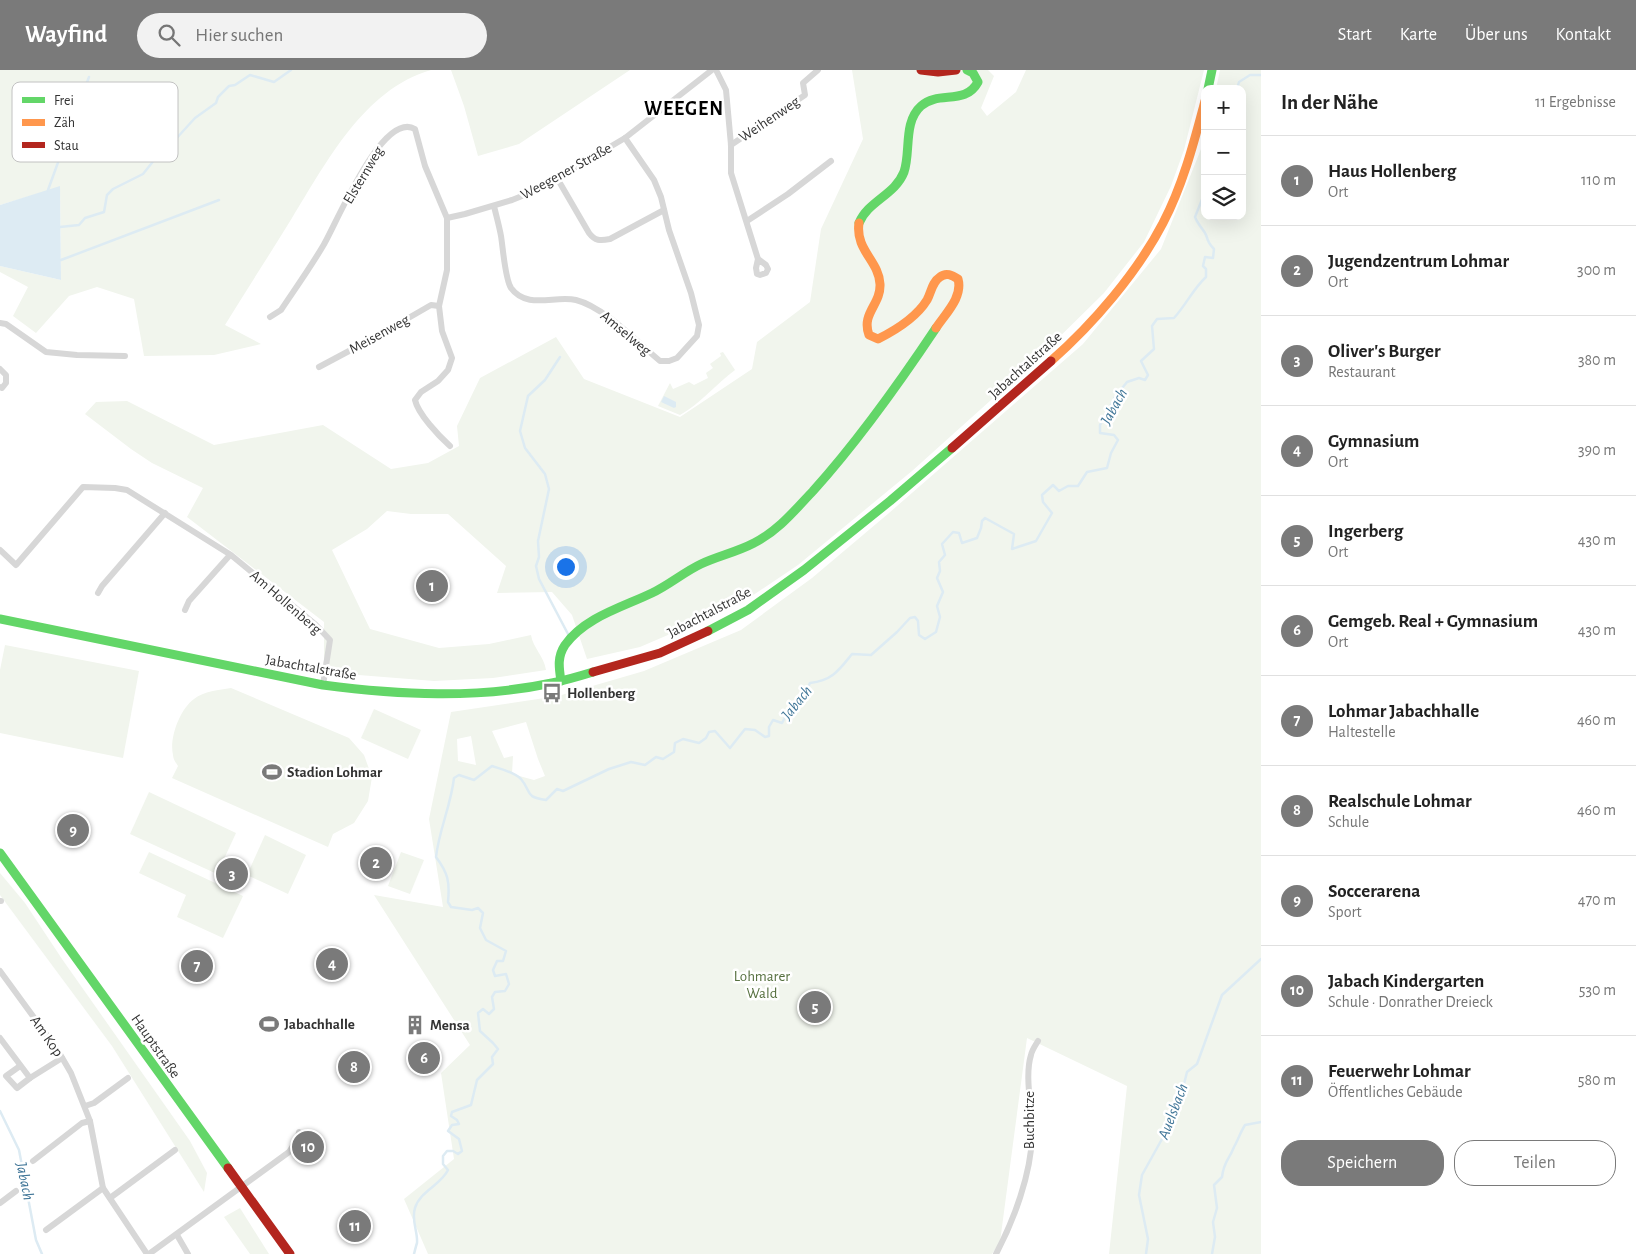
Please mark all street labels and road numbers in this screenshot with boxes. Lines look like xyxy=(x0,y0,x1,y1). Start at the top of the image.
street label: Weihenweg xyxy=(736,93,803,145)
street label: Weegener Straße xyxy=(518,140,614,203)
street label: Elsternweg xyxy=(340,143,387,207)
street label: Amselweg xyxy=(598,308,654,359)
street label: Meisenweg xyxy=(347,312,412,357)
street label: Jabachtalstraße xyxy=(986,329,1065,402)
street label: Am Hollenberg xyxy=(247,567,325,638)
street label: Jabachtalstraße xyxy=(665,584,753,641)
street label: Jabachtalstraße xyxy=(264,652,358,683)
street label: Hauptstraße xyxy=(128,1012,183,1081)
street label: Am Kop xyxy=(27,1013,66,1059)
street label: Buchbitze xyxy=(1022,1091,1037,1149)

